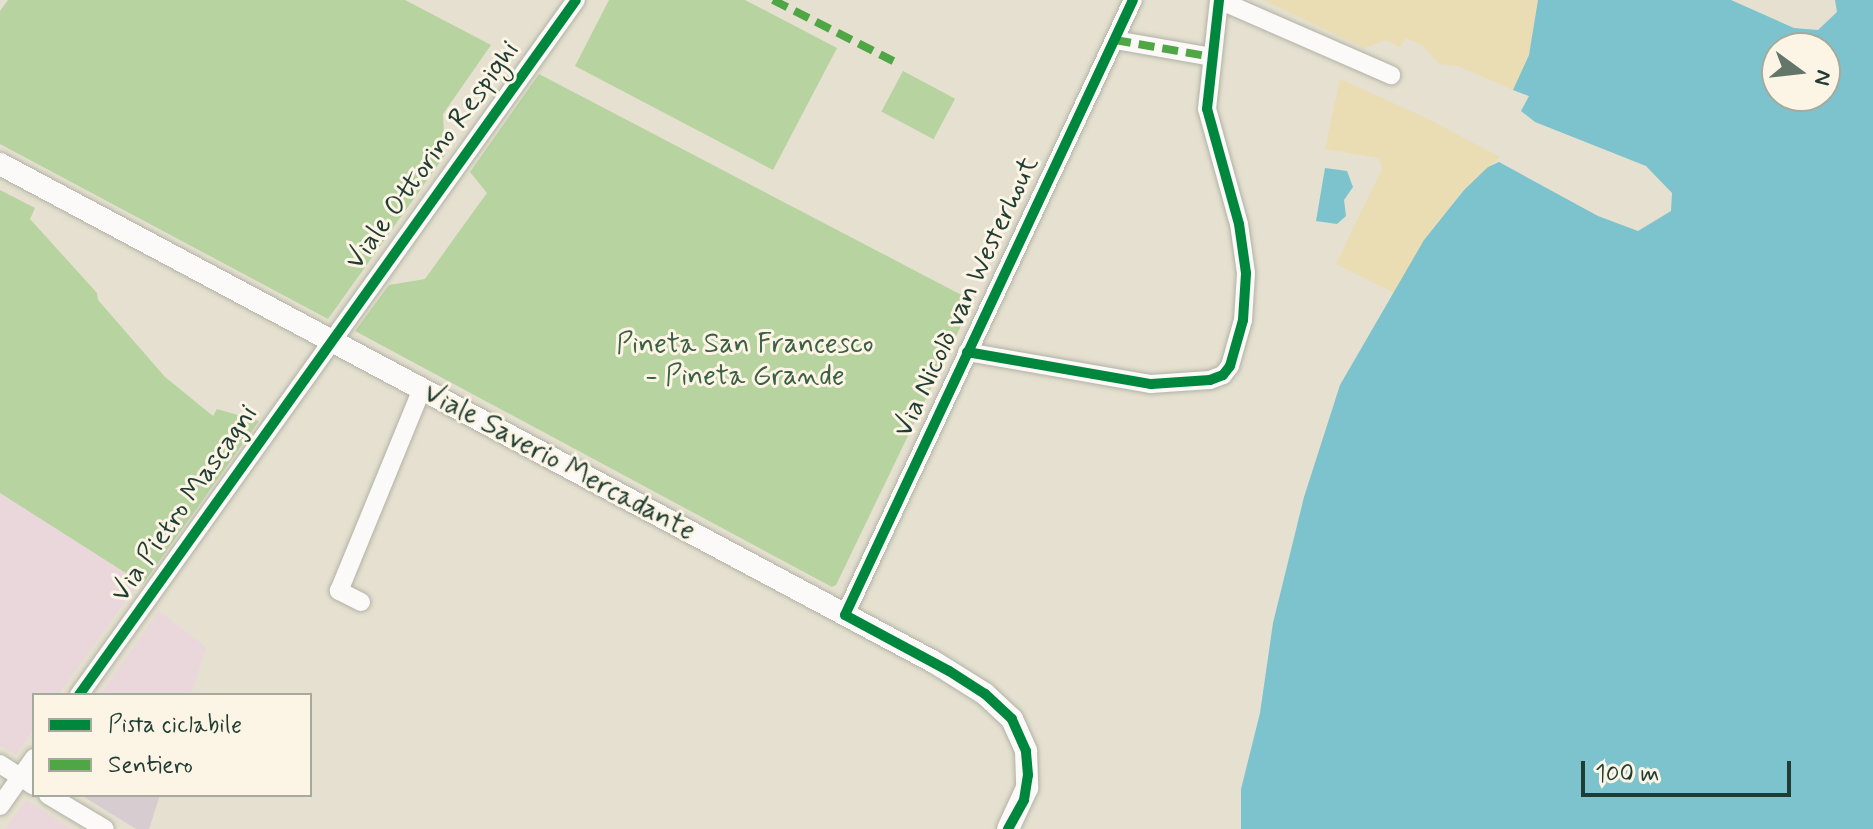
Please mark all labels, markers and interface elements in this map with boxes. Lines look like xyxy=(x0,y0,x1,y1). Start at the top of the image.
north arrow xyxy=(1761,32,1841,112)
street label: Viale Ottorino Respighi xyxy=(340,37,526,275)
text: N xyxy=(1807,67,1838,88)
street label: Via Nicolò van Westerhout xyxy=(887,151,1047,443)
park label: Pineta San Francesco - Pineta Grande xyxy=(614,328,876,394)
street label: Viale Saverio Mercadante xyxy=(415,376,703,550)
street label: Via Pietro Mascagni xyxy=(105,400,265,608)
legend xyxy=(32,693,312,797)
text: Pista ciclabile xyxy=(108,710,242,741)
scale bar xyxy=(1585,745,1795,795)
text: Sentiero xyxy=(108,750,193,781)
text: 100 m xyxy=(1595,759,1659,790)

